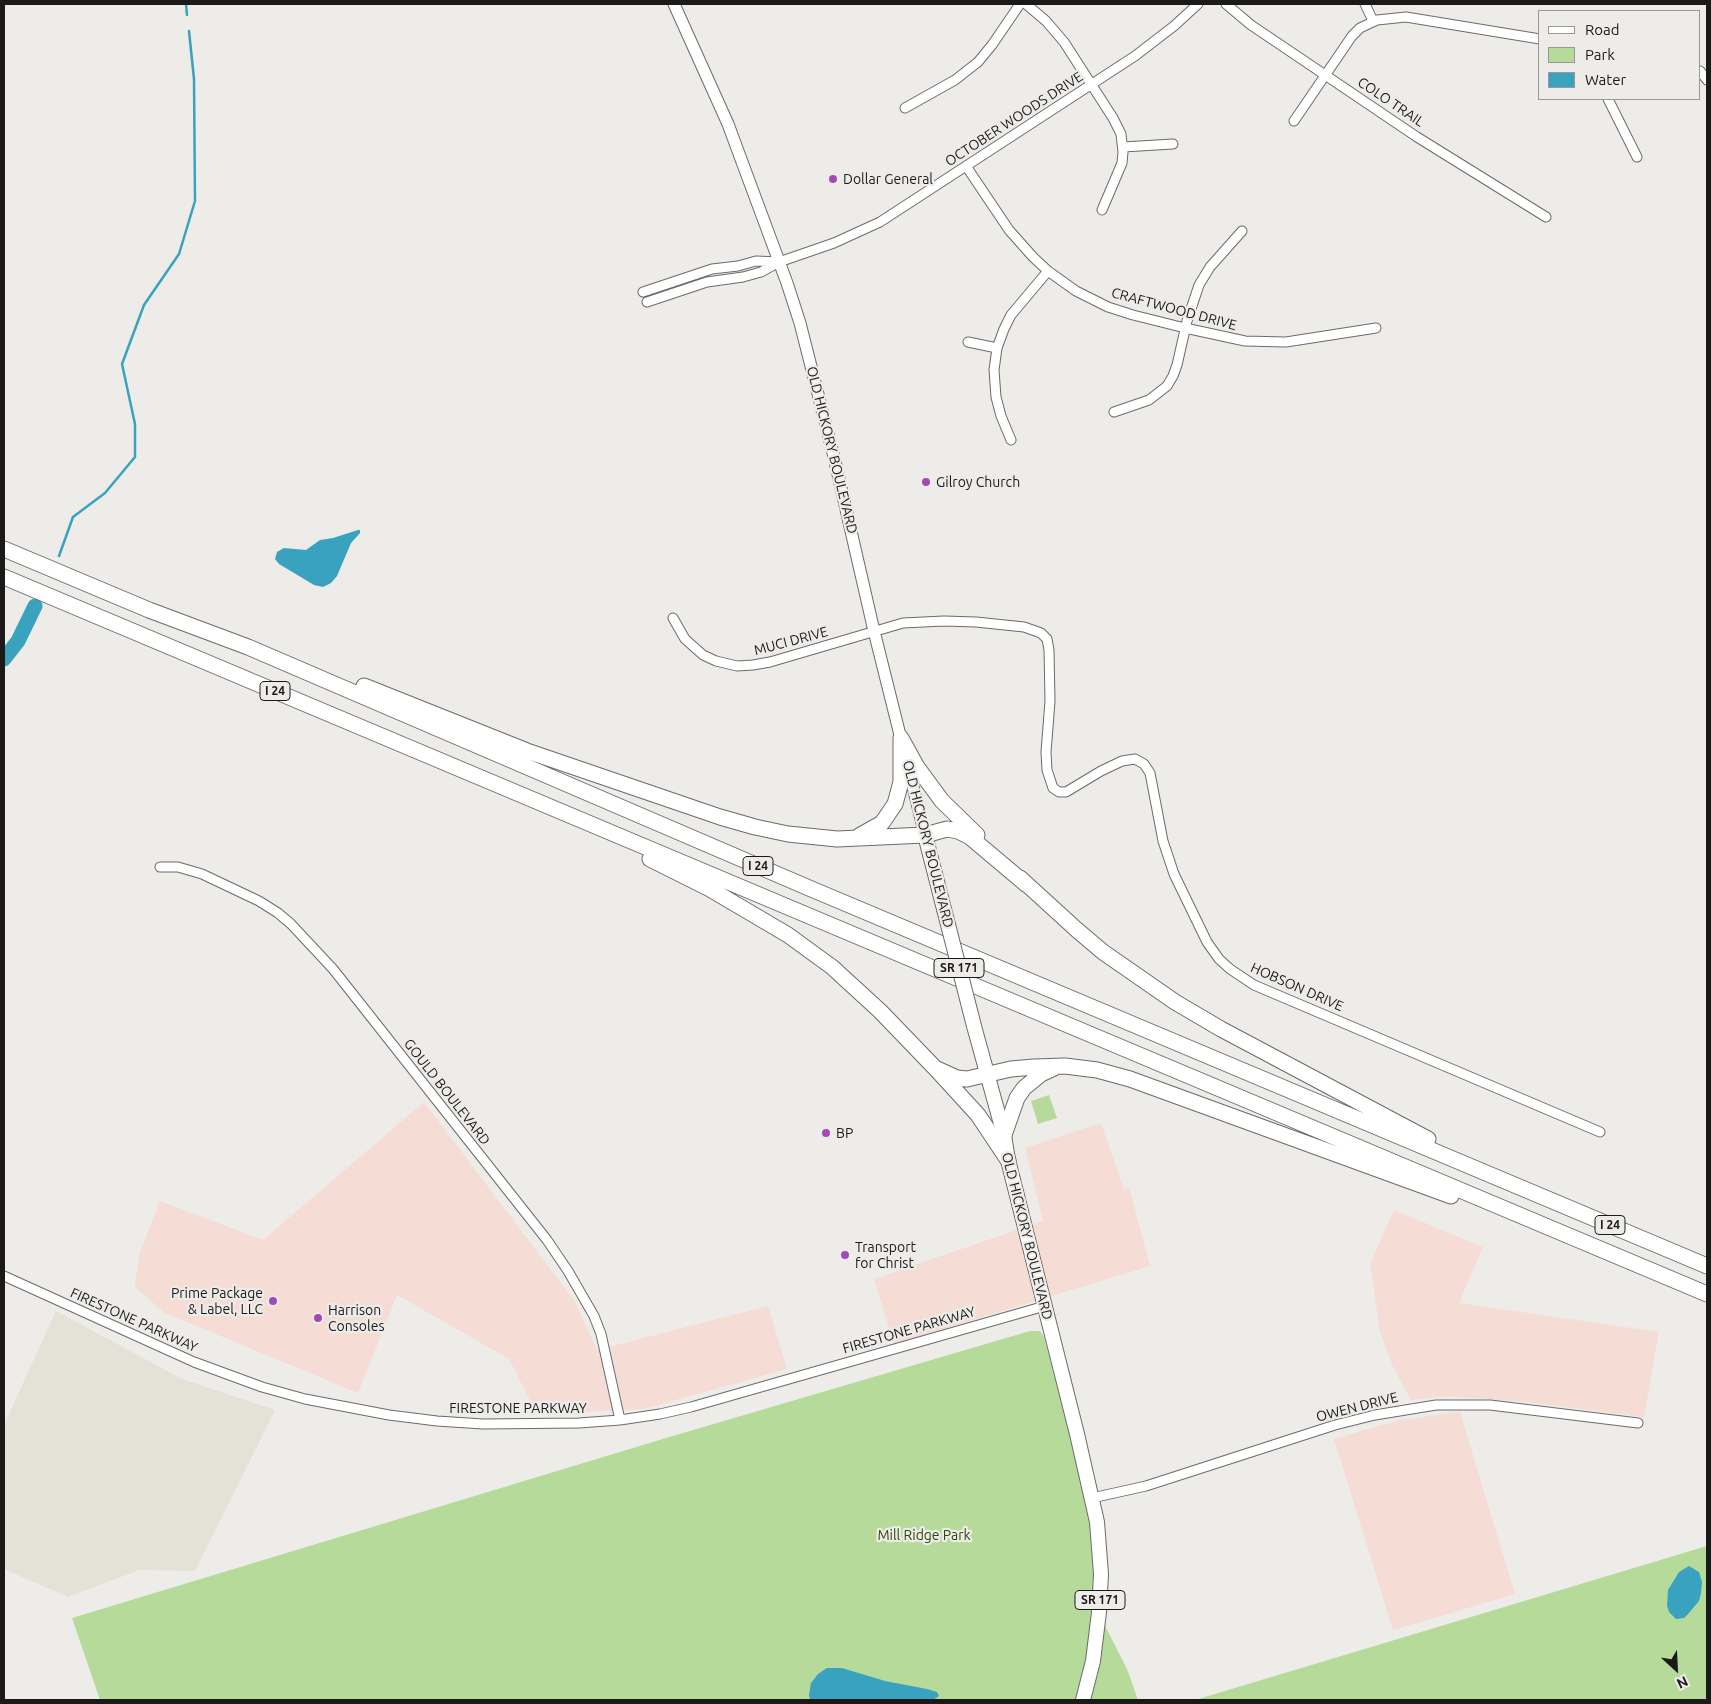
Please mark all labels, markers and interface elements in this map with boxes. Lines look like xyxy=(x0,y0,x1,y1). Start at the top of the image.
legend xyxy=(1538,10,1701,100)
text: Road xyxy=(1585,21,1620,38)
text: Park xyxy=(1585,46,1615,63)
street label: OCTOBER WOODS DRIVE xyxy=(942,68,1086,170)
text: Water xyxy=(1585,71,1626,88)
street label: COLO TRAIL xyxy=(1354,74,1428,130)
place label: Dollar General xyxy=(843,171,933,187)
marker: Dollar General xyxy=(827,173,839,185)
street label: CRAFTWOOD DRIVE xyxy=(1109,284,1239,334)
street label: OLD HICKORY BOULEVARD xyxy=(803,364,861,536)
place label: Gilroy Church xyxy=(936,474,1020,490)
marker: Gilroy Church xyxy=(920,476,932,488)
street label: MUCI DRIVE xyxy=(752,623,830,659)
road number: I 24 xyxy=(260,681,290,700)
street label: OLD HICKORY BOULEVARD xyxy=(899,758,957,930)
road number: I 24 xyxy=(743,856,773,876)
road number: SR 171 xyxy=(934,958,984,978)
street label: HOBSON DRIVE xyxy=(1248,959,1346,1015)
street label: GOULD BOULEVARD xyxy=(400,1036,494,1148)
place label: BP xyxy=(836,1125,853,1141)
marker: BP xyxy=(820,1127,832,1139)
street label: OLD HICKORY BOULEVARD xyxy=(998,1150,1056,1322)
road number: I 24 xyxy=(1595,1216,1625,1234)
place label: Transport for Christ xyxy=(855,1239,916,1272)
marker: Transport for Christ xyxy=(839,1249,851,1261)
street label: FIRESTONE PARKWAY xyxy=(68,1284,200,1356)
place label: Prime Package & Label, LLC xyxy=(171,1285,263,1318)
marker: Prime Package & Label, LLC xyxy=(267,1295,279,1307)
place label: Harrison Consoles xyxy=(328,1302,384,1334)
street label: FIRESTONE PARKWAY xyxy=(841,1303,977,1357)
marker: Harrison Consoles xyxy=(312,1312,324,1324)
street label: OWEN DRIVE xyxy=(1314,1389,1400,1425)
street label: FIRESTONE PARKWAY xyxy=(449,1400,587,1416)
park label: Mill Ridge Park xyxy=(877,1527,971,1543)
road number: SR 171 xyxy=(1075,1590,1125,1610)
north arrow xyxy=(1651,1644,1701,1694)
text: N xyxy=(1674,1673,1690,1692)

